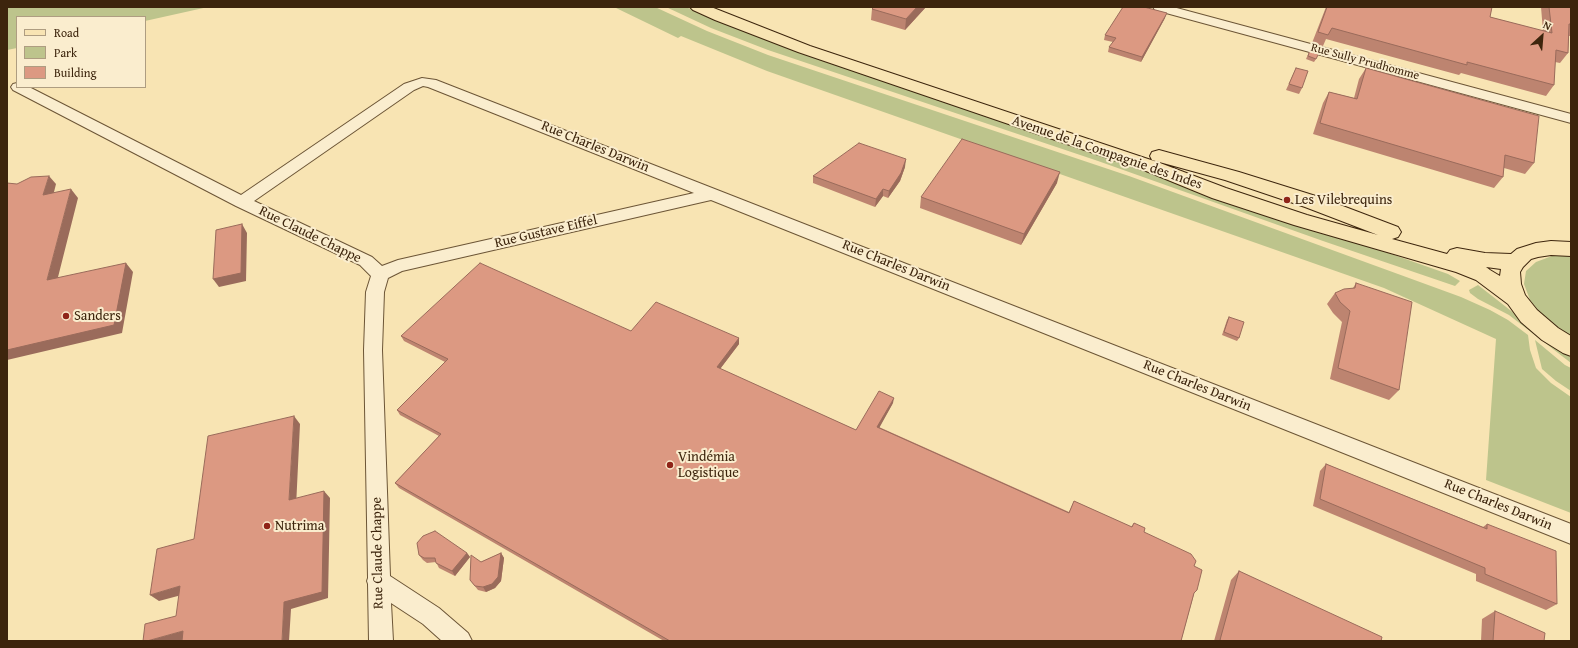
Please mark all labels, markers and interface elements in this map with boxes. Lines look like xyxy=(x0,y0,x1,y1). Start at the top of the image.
legend xyxy=(16,16,146,88)
north arrow xyxy=(1522,16,1562,56)
text: N xyxy=(1540,16,1554,34)
text: Road xyxy=(54,24,79,41)
street label: Rue Sully Prudhomme xyxy=(1309,41,1421,83)
text: Park xyxy=(54,44,77,61)
text: Building xyxy=(54,64,97,81)
street label: Avenue de la Compagnie des Indes xyxy=(1010,112,1204,194)
street label: Rue Charles Darwin xyxy=(539,118,651,176)
place label: Les Vilebrequins xyxy=(1295,192,1392,208)
marker: Les Vilebrequins xyxy=(1282,195,1292,205)
street label: Rue Claude Chappe xyxy=(256,203,364,267)
street label: Rue Gustave Eiffel xyxy=(493,212,599,252)
street label: Rue Charles Darwin xyxy=(840,237,952,295)
place label: Sanders xyxy=(74,308,121,324)
marker: Sanders xyxy=(61,311,71,321)
street label: Rue Charles Darwin xyxy=(1141,357,1253,415)
place label: Vindémia Logistique xyxy=(678,449,739,482)
marker: Vindémia Logistique xyxy=(665,460,675,470)
street label: Rue Charles Darwin xyxy=(1442,476,1554,534)
street label: Rue Claude Chappe xyxy=(369,497,387,609)
place label: Nutrima xyxy=(275,518,324,534)
marker: Nutrima xyxy=(262,521,272,531)

